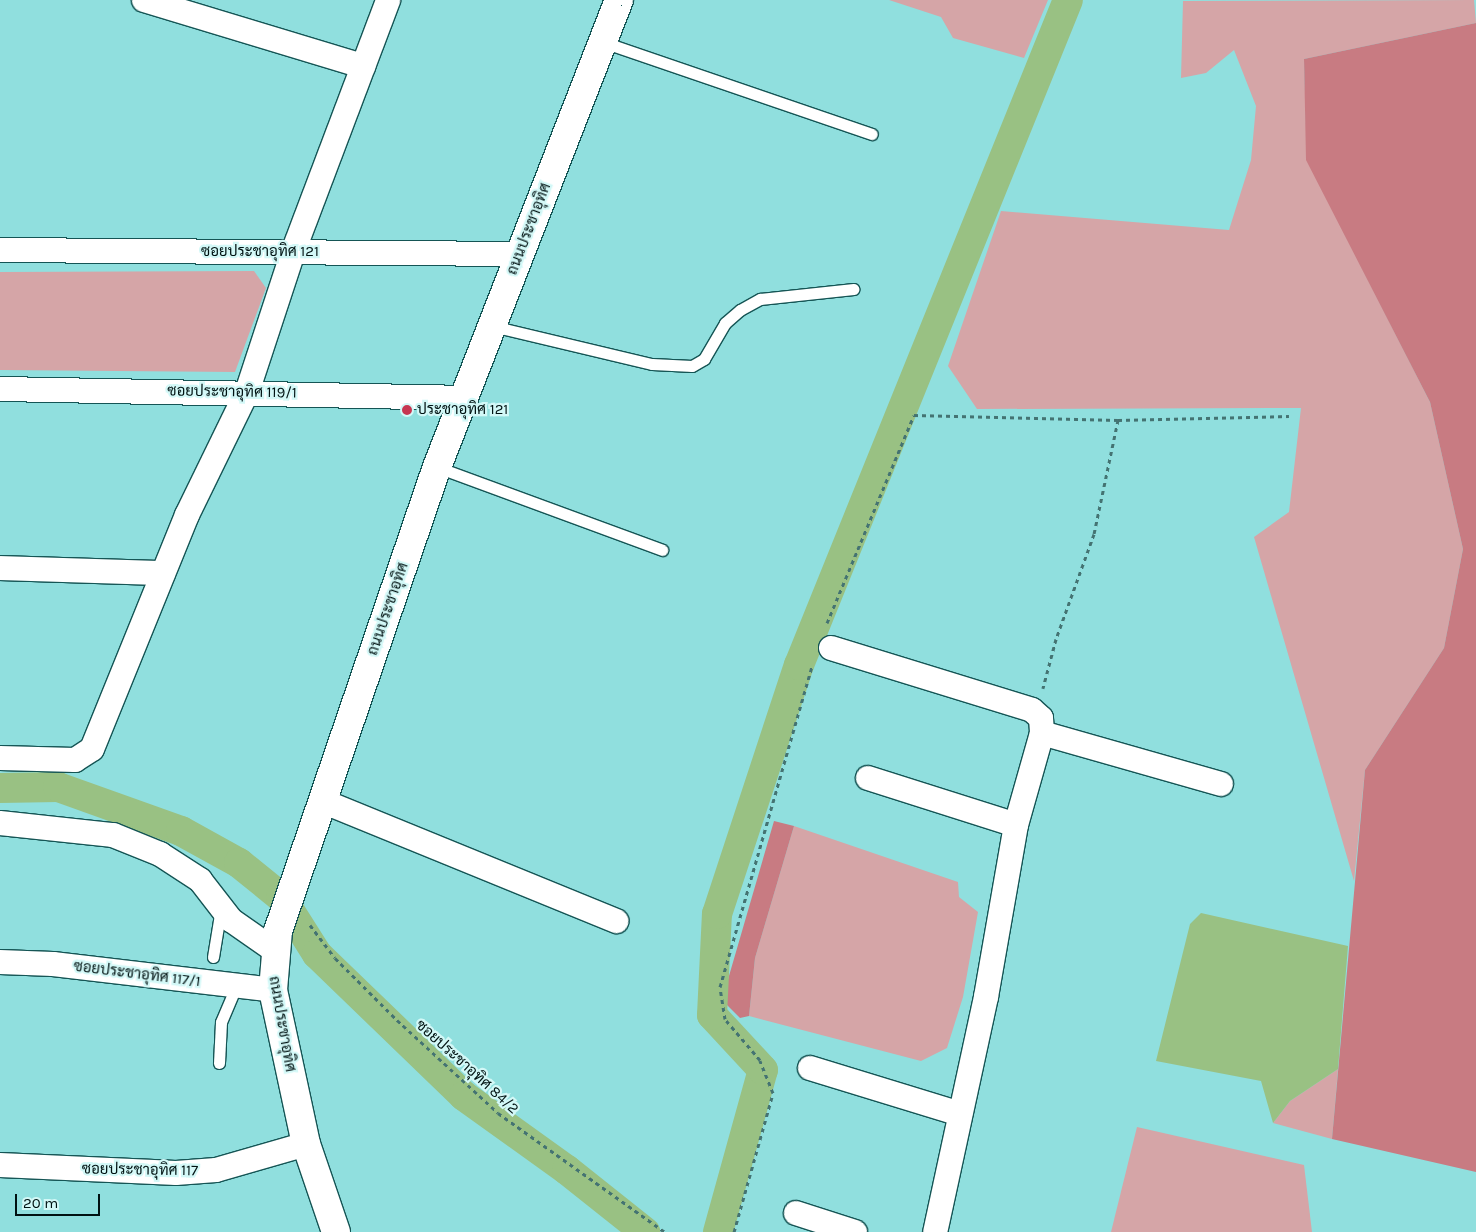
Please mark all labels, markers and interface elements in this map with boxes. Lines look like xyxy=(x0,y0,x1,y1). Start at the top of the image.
street label: ถนนประชาอุทิศ xyxy=(503,181,555,277)
street label: ซอยประชาอุทิศ 121 xyxy=(201,243,319,261)
street label: ซอยประชาอุทิศ 119/1 xyxy=(167,382,297,402)
place label: ประชาอุทิศ 121 xyxy=(417,401,508,419)
marker: ประชาอุทิศ 121 xyxy=(401,404,413,416)
street label: ถนนประชาอุทิศ xyxy=(364,560,412,658)
street label: ซอยประชาอุทิศ 117/1 xyxy=(73,957,201,991)
street label: ถนนประชาอุทิศ xyxy=(265,975,299,1073)
street label: ซอยประชาอุทิศ 84/2 xyxy=(412,1016,522,1118)
street label: ซอยประชาอุทิศ 117 xyxy=(82,1160,198,1180)
scale bar xyxy=(18,1184,102,1216)
text: 20 m xyxy=(23,1194,58,1212)

